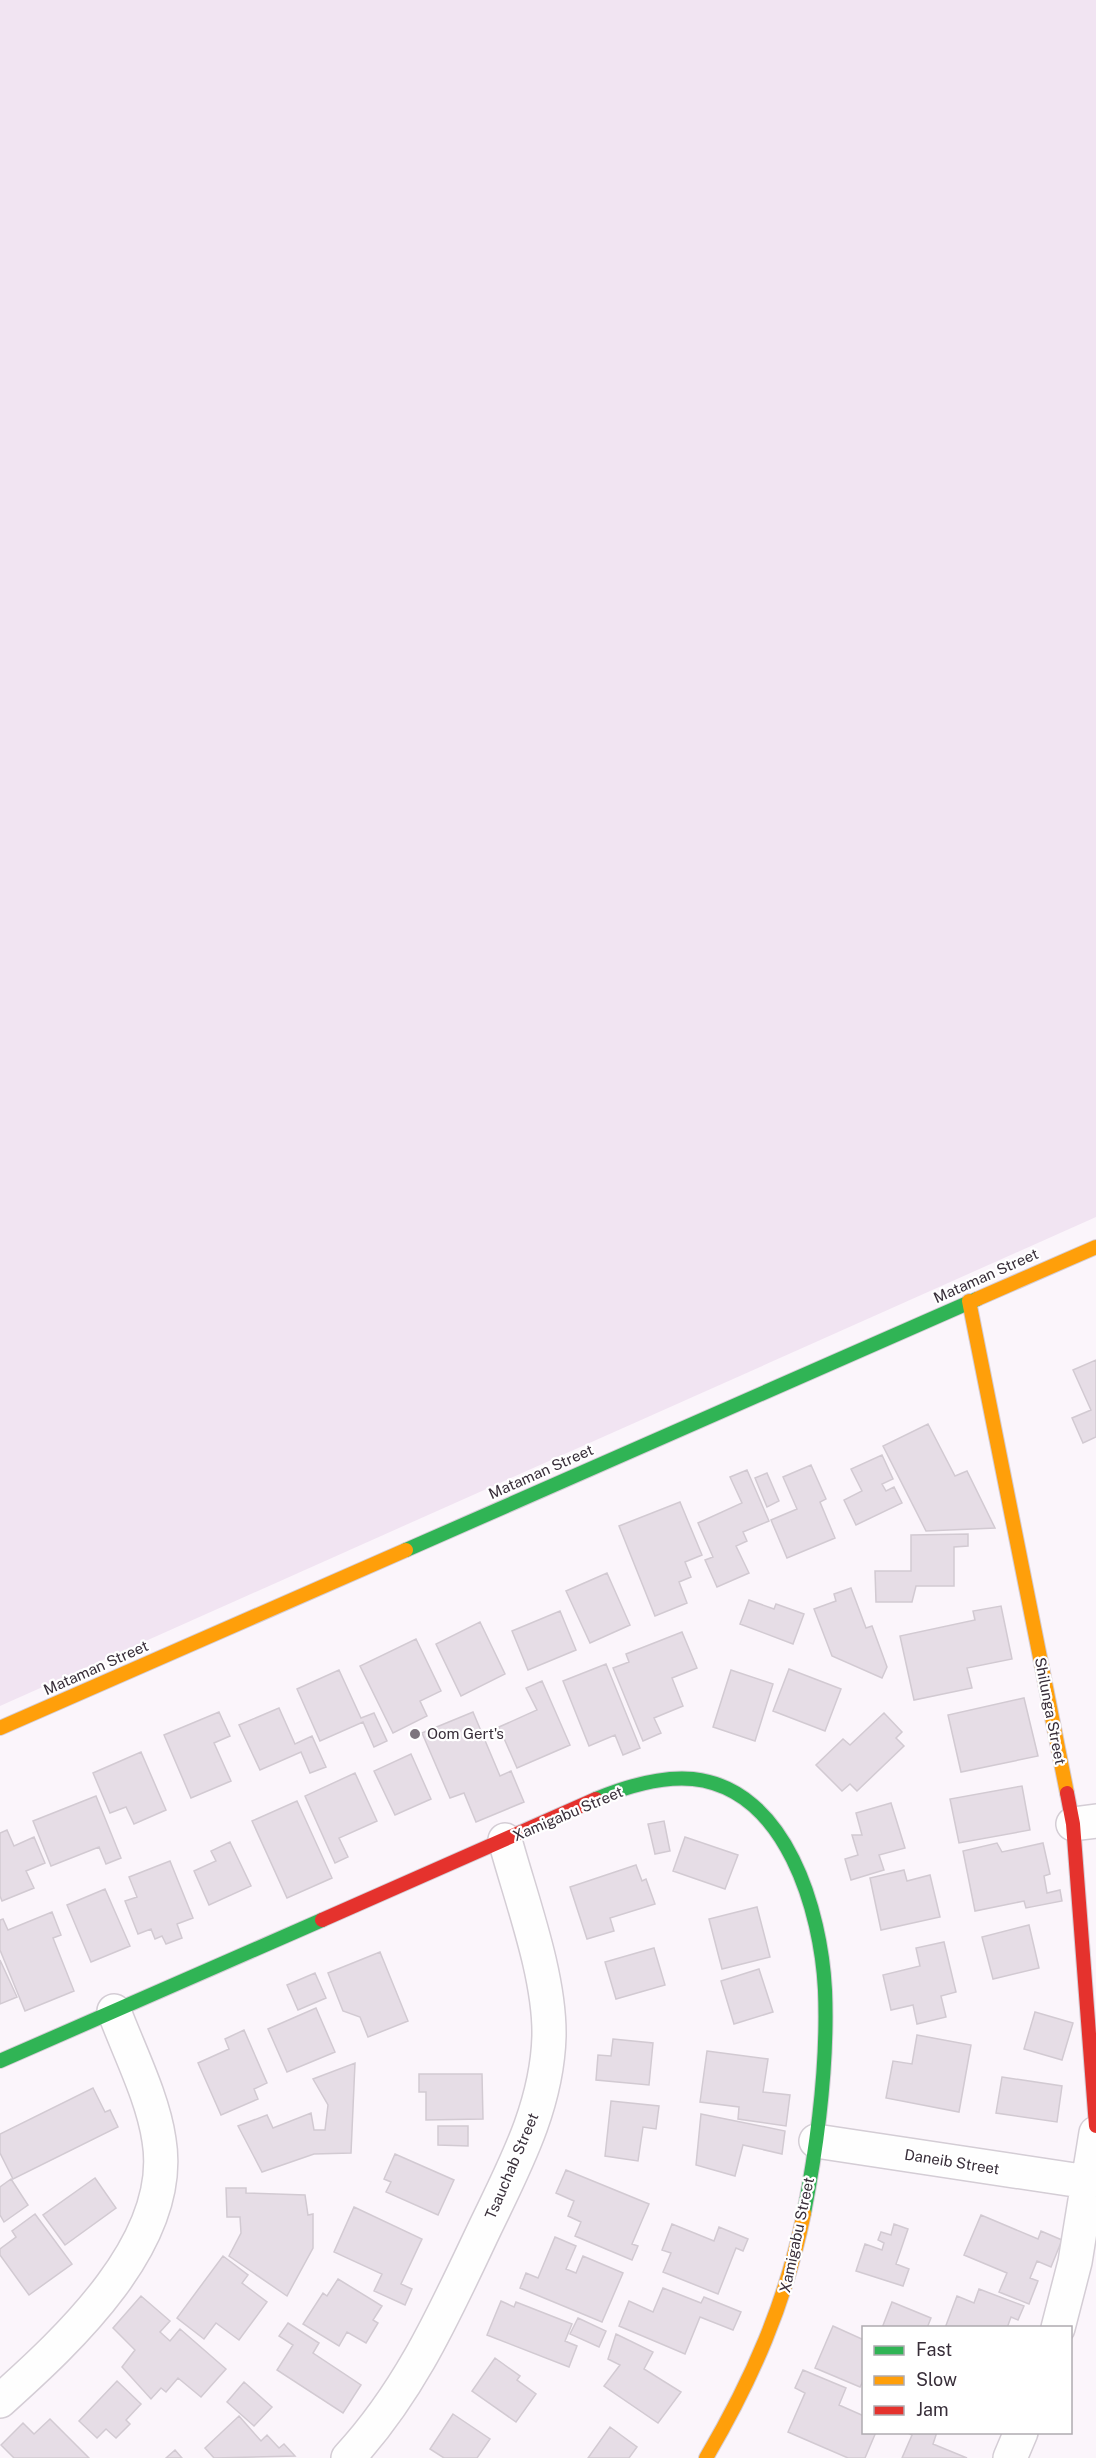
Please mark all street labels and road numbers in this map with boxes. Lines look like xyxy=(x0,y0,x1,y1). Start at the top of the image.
street label: Mataman Street xyxy=(931,1245,1041,1306)
street label: Mataman Street xyxy=(486,1441,596,1502)
street label: Mataman Street xyxy=(41,1637,151,1698)
street label: Shilunga Street xyxy=(1032,1656,1069,1766)
street label: Xamigabu Street xyxy=(510,1783,625,1844)
street label: Tsauchab Street xyxy=(481,2110,542,2222)
street label: Daneib Street xyxy=(903,2146,1001,2177)
street label: Xamigabu Street xyxy=(776,2175,817,2294)

